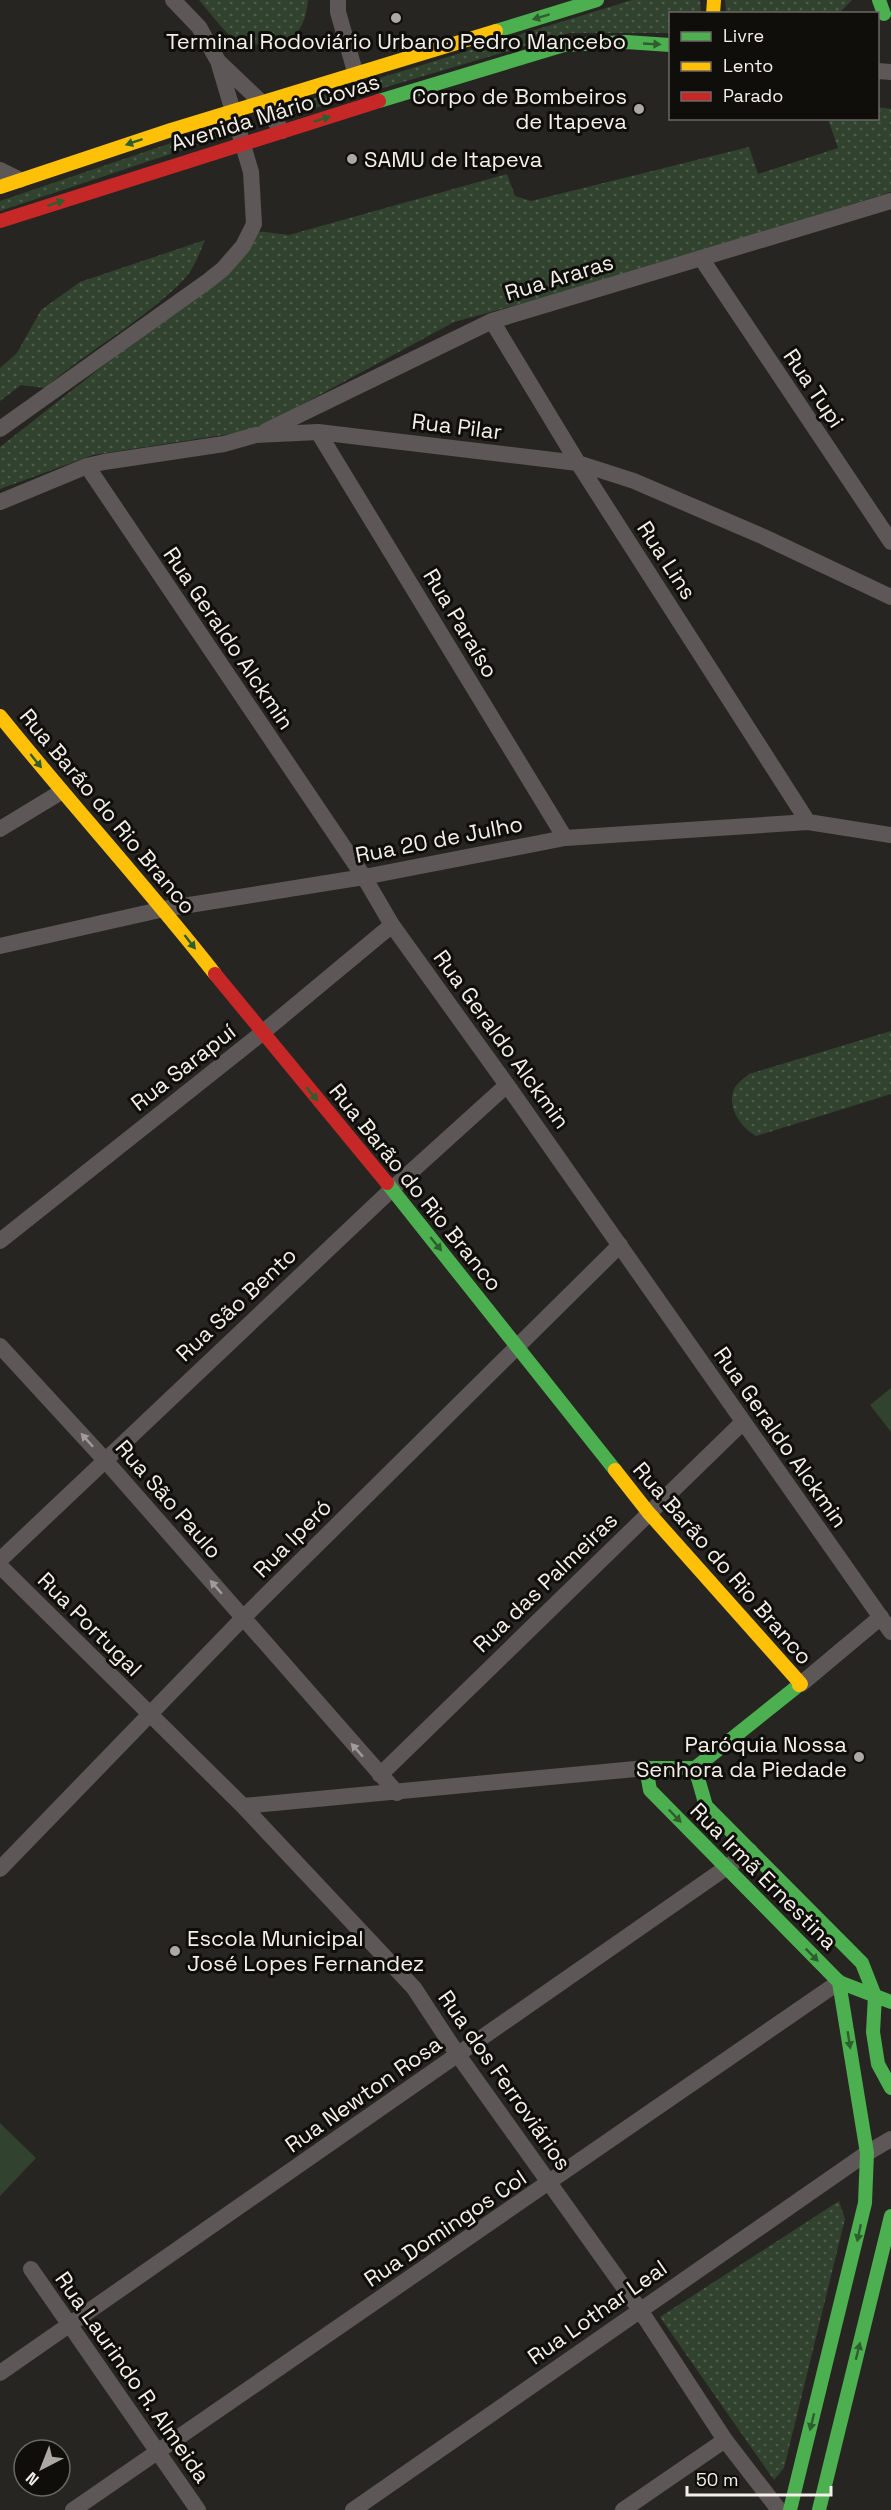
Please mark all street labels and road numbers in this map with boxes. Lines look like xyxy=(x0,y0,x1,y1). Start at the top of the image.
street label: Avenida Mário Covas xyxy=(167,67,383,157)
street label: Rua Araras xyxy=(501,247,617,307)
street label: Rua Tupi xyxy=(777,343,851,433)
street label: Rua Pilar xyxy=(410,407,504,445)
street label: Rua Lins xyxy=(631,515,703,605)
street label: Rua Geraldo Alckmin xyxy=(157,541,301,735)
street label: Rua Paraíso xyxy=(417,563,505,683)
street label: Rua Barão do Rio Branco xyxy=(14,703,202,919)
street label: Rua 20 de Julho xyxy=(353,809,525,869)
street label: Rua Geraldo Alckmin xyxy=(428,944,576,1134)
street label: Rua Sarapuí xyxy=(125,1017,241,1117)
street label: Rua Barão do Rio Branco xyxy=(323,1077,509,1297)
street label: Rua São Bento xyxy=(170,1241,302,1367)
street label: Rua Geraldo Alckmin xyxy=(708,1341,854,1533)
street label: Rua São Paulo xyxy=(110,1434,228,1564)
street label: Rua Barão do Rio Branco xyxy=(627,1456,819,1670)
street label: Rua Iperó xyxy=(247,1493,337,1583)
street label: Rua das Palmeiras xyxy=(467,1506,623,1658)
street label: Rua Portugal xyxy=(32,1566,148,1682)
street label: Rua Irmã Ernestina xyxy=(685,1797,844,1956)
street label: Rua dos Ferroviários xyxy=(432,1985,578,2175)
street label: Rua Newton Rosa xyxy=(279,2029,447,2158)
street label: Rua Domingos Col xyxy=(359,2163,531,2293)
street label: Rua Lothar Leal xyxy=(522,2254,672,2370)
street label: Rua Laurindo R. Almeida xyxy=(49,2266,217,2488)

